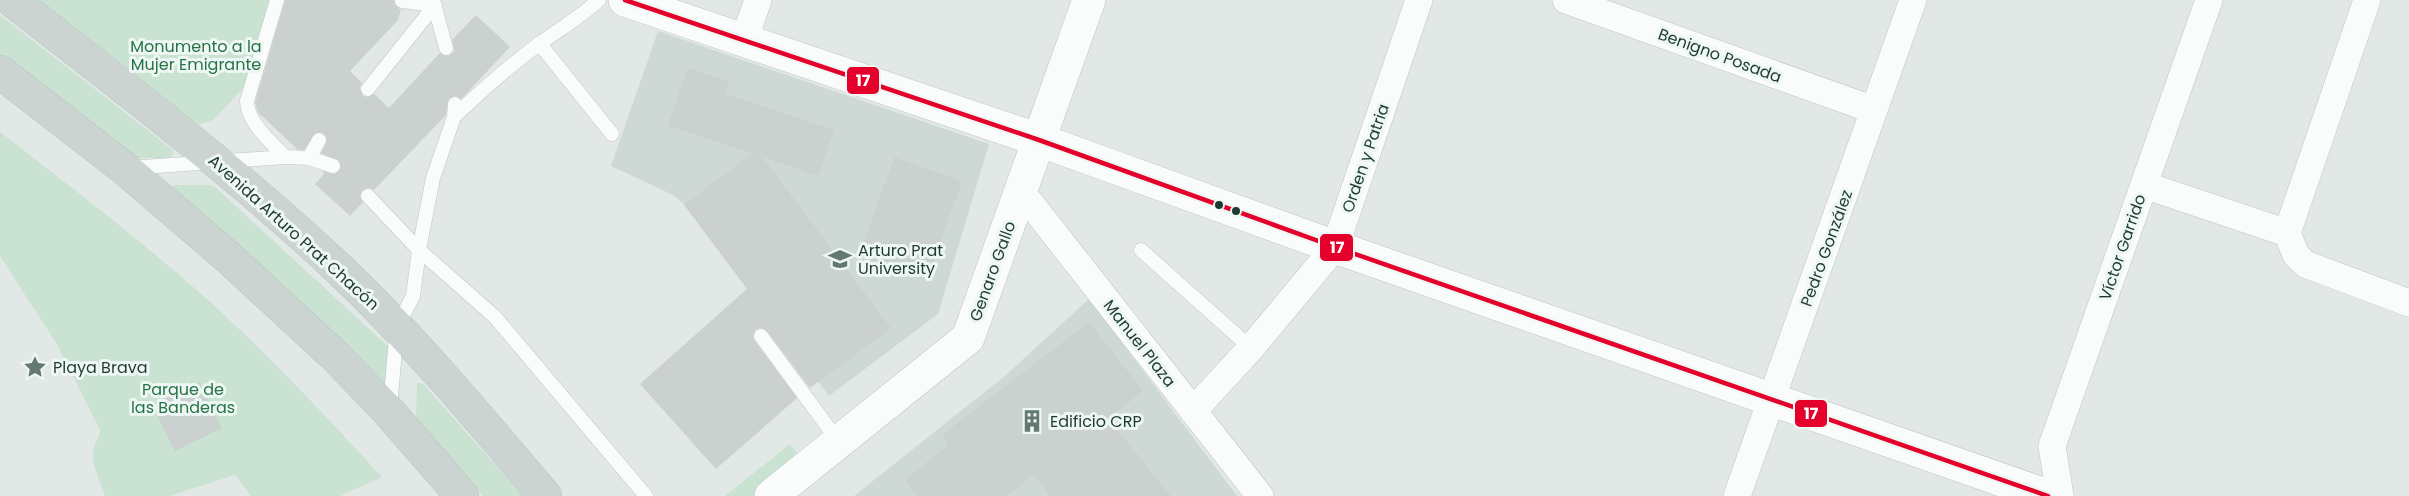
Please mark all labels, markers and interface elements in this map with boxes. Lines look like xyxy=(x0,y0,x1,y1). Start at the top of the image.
street label: Benigno Posada xyxy=(1655,22,1785,88)
park label: Monumento a la Mujer Emigrante xyxy=(130,35,262,76)
line badge: 17 xyxy=(846,66,880,95)
text: 17 xyxy=(856,69,871,92)
street label: Orden y Patria xyxy=(1336,101,1395,216)
street label: Avenida Arturo Prat Chacón xyxy=(203,149,384,315)
street label: Pedro González xyxy=(1795,187,1858,310)
street label: Víctor Garrido xyxy=(2094,191,2151,303)
unlabelled marker xyxy=(1213,199,1225,211)
unlabelled marker xyxy=(1230,205,1242,217)
street label: Genaro Gallo xyxy=(964,218,1021,325)
line badge: 17 xyxy=(1319,233,1354,262)
text: 17 xyxy=(1330,236,1345,259)
place label: Arturo Prat University xyxy=(858,239,943,280)
school or university icon: Arturo Prat University xyxy=(827,246,853,272)
street label: Manuel Plaza xyxy=(1098,295,1181,392)
place icon: Playa Brava xyxy=(22,354,48,380)
place label: Playa Brava xyxy=(53,356,148,379)
park label: Parque de las Banderas xyxy=(131,378,235,419)
line badge: 17 xyxy=(1794,399,1828,428)
text: 17 xyxy=(1804,402,1819,425)
building icon: Edificio CRP xyxy=(1019,408,1045,434)
place label: Edificio CRP xyxy=(1050,410,1142,433)

